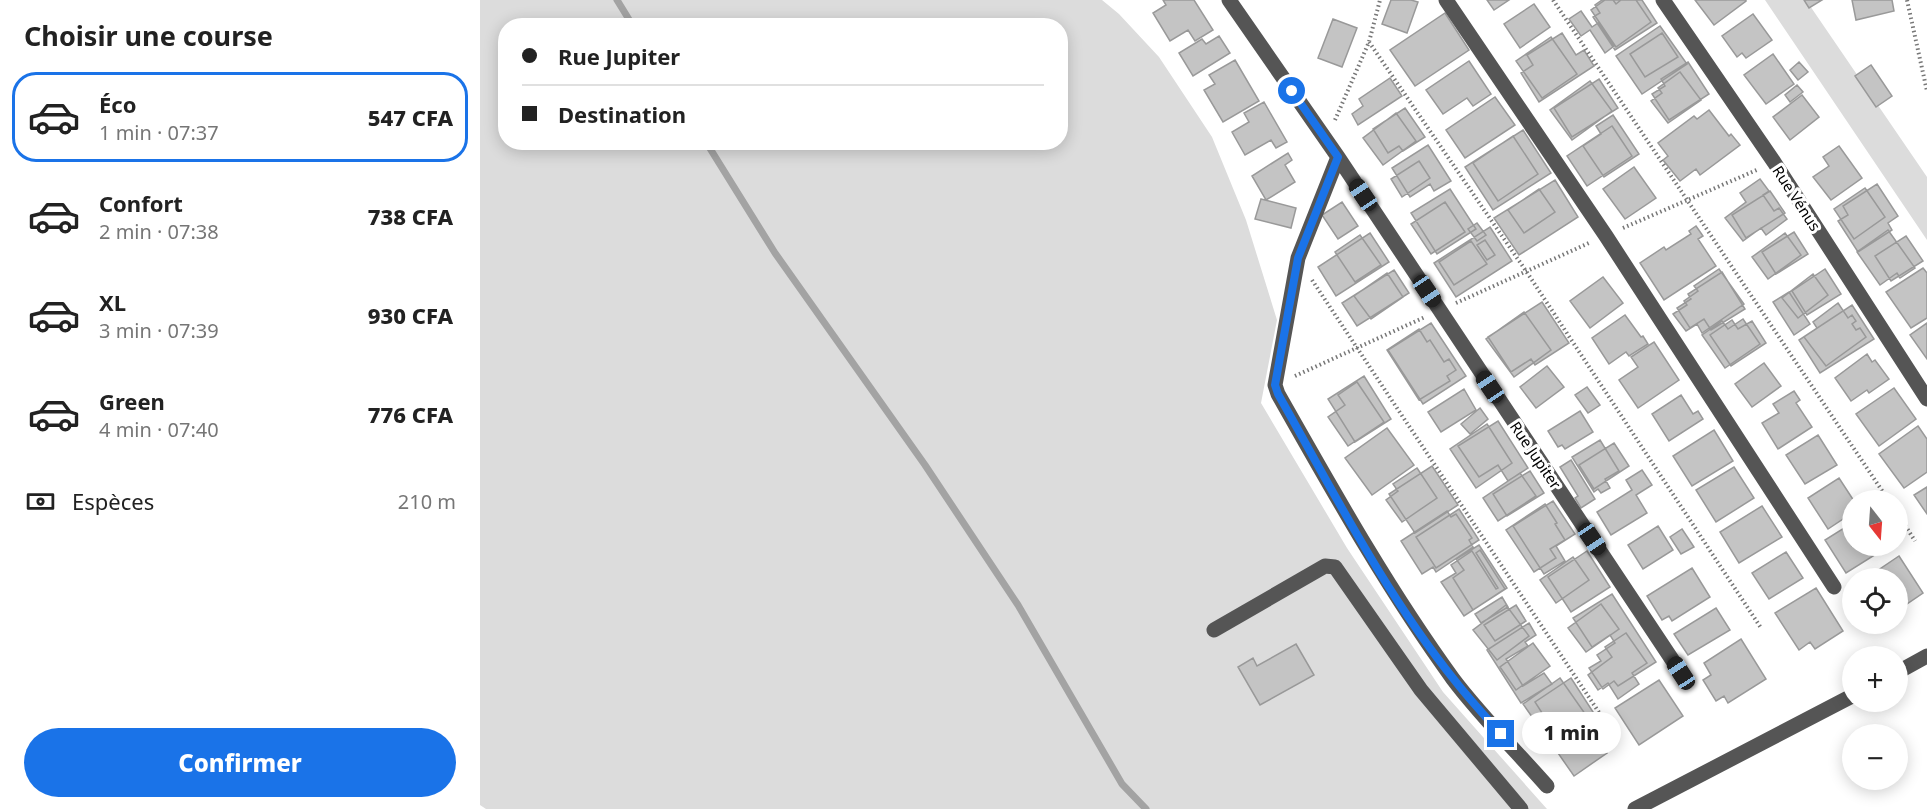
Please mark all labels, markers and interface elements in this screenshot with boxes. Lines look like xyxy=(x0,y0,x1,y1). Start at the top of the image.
text: Choisir une course xyxy=(24,17,273,54)
text: Rue Jupiter xyxy=(558,41,680,71)
route start xyxy=(1278,77,1305,104)
text: Éco xyxy=(99,89,136,119)
icon: car xyxy=(27,90,81,144)
text: Destination xyxy=(558,99,686,129)
text: 547 CFA xyxy=(368,102,453,132)
text: 1 min · 07:37 xyxy=(99,119,219,146)
street label: Rue Vénus xyxy=(1768,162,1826,234)
car xyxy=(1345,175,1381,215)
text: Confort xyxy=(99,188,183,218)
icon: car xyxy=(27,189,81,243)
text: 738 CFA xyxy=(368,201,453,231)
text: 2 min · 07:38 xyxy=(99,218,219,245)
car xyxy=(1409,271,1445,311)
text: XL xyxy=(99,287,126,317)
icon: car xyxy=(27,288,81,342)
text: 930 CFA xyxy=(368,300,453,330)
text: 3 min · 07:39 xyxy=(99,317,219,344)
car xyxy=(1472,367,1508,407)
text: Green xyxy=(99,386,165,416)
icon: car xyxy=(27,387,81,441)
text: 776 CFA xyxy=(368,399,453,429)
text: 4 min · 07:40 xyxy=(99,416,219,443)
street label: Rue Jupiter xyxy=(1506,417,1566,493)
icon: cash xyxy=(24,485,57,518)
text: Espèces xyxy=(72,486,154,516)
text: 210 m xyxy=(398,488,456,515)
north arrow xyxy=(1842,490,1908,556)
map controls xyxy=(1842,490,1908,790)
car xyxy=(1574,519,1610,559)
button: locate xyxy=(1842,568,1908,634)
button: + xyxy=(1842,646,1908,712)
car xyxy=(1664,653,1698,693)
callout: 1 min xyxy=(1522,713,1621,755)
text: 1 min xyxy=(1544,719,1599,746)
route end xyxy=(1487,720,1514,747)
button: − xyxy=(1842,724,1908,790)
button: Confirmer xyxy=(24,728,456,797)

